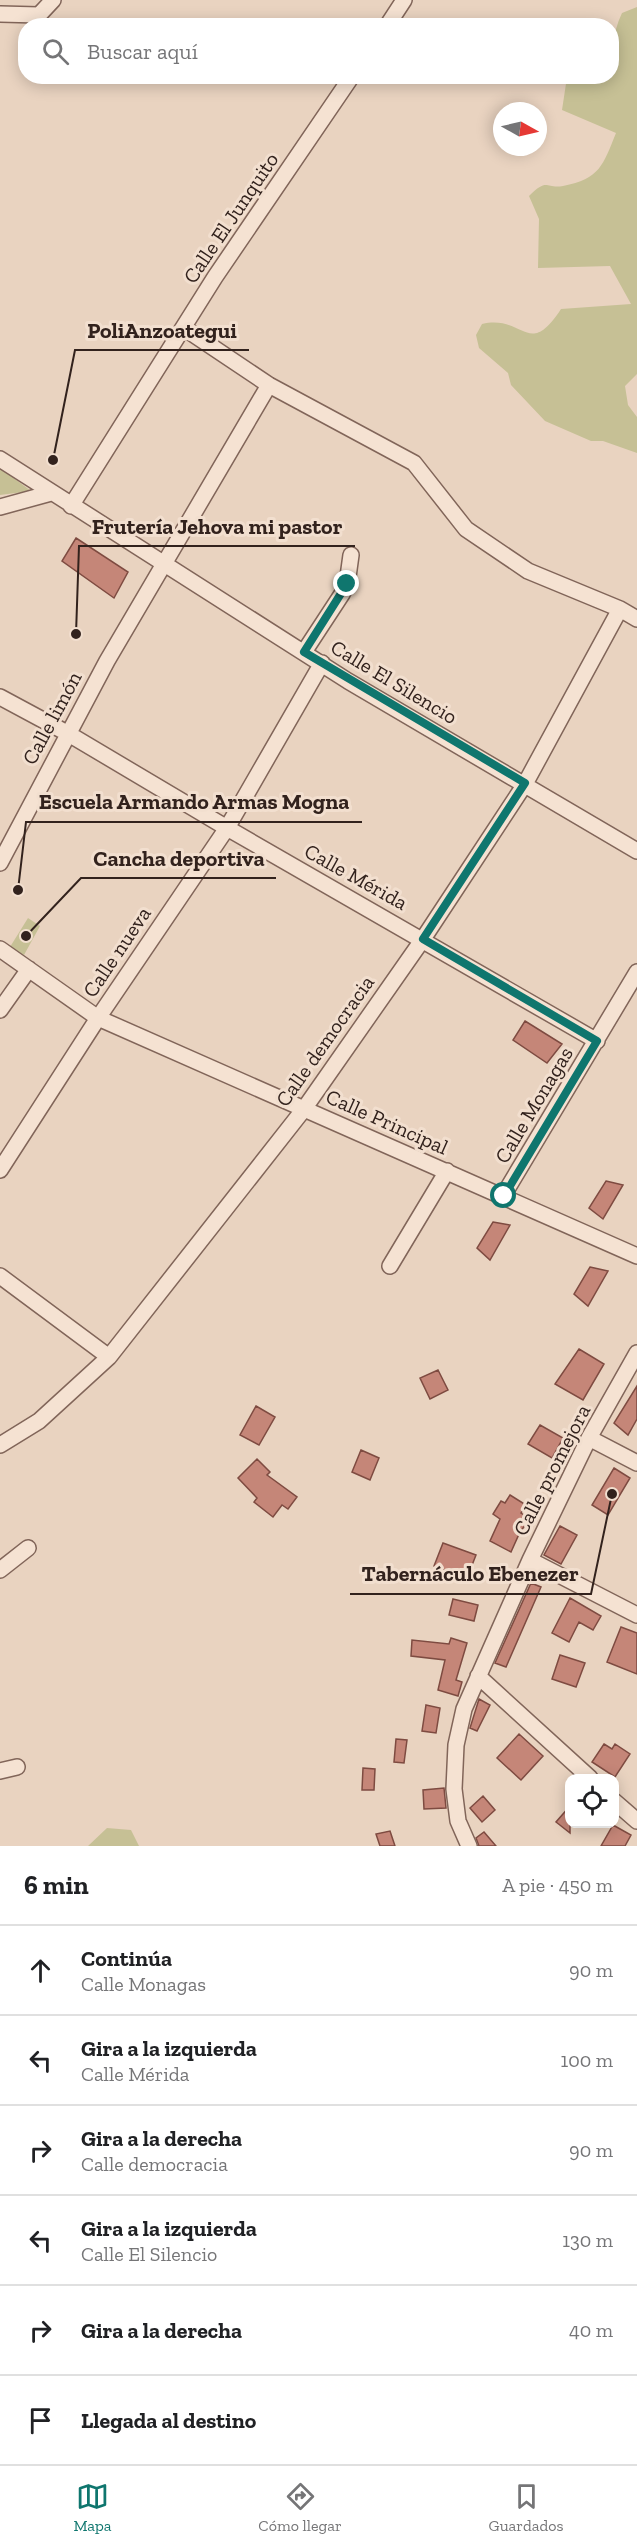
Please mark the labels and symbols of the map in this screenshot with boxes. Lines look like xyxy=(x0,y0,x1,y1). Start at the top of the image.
north arrow xyxy=(493,102,547,156)
street label: Calle El Junquito xyxy=(178,148,284,288)
callout: PoliAnzoategui xyxy=(75,310,249,350)
text: PoliAnzoategui xyxy=(87,317,237,344)
callout: Frutería Jehova mi pastor xyxy=(79,506,355,546)
text: Frutería Jehova mi pastor xyxy=(92,513,343,540)
route end xyxy=(333,570,359,596)
street label: Calle El Silencio xyxy=(326,634,462,729)
street label: Calle limón xyxy=(17,667,87,769)
callout: Escuela Armando Armas Mogna xyxy=(26,782,362,822)
text: Escuela Armando Armas Mogna xyxy=(39,788,349,815)
callout: Cancha deportiva xyxy=(81,838,276,878)
street label: Calle Mérida xyxy=(300,838,412,915)
text: Cancha deportiva xyxy=(93,845,265,872)
street label: Calle nueva xyxy=(77,902,156,1002)
street label: Calle democracia xyxy=(270,970,379,1111)
street label: Calle Monagas xyxy=(489,1042,578,1167)
street label: Calle Principal xyxy=(322,1083,453,1160)
route start xyxy=(490,1182,516,1208)
street label: Calle promejora xyxy=(508,1400,596,1540)
callout: Tabernáculo Ebenezer xyxy=(350,1554,591,1594)
text: Tabernáculo Ebenezer xyxy=(361,1560,579,1587)

